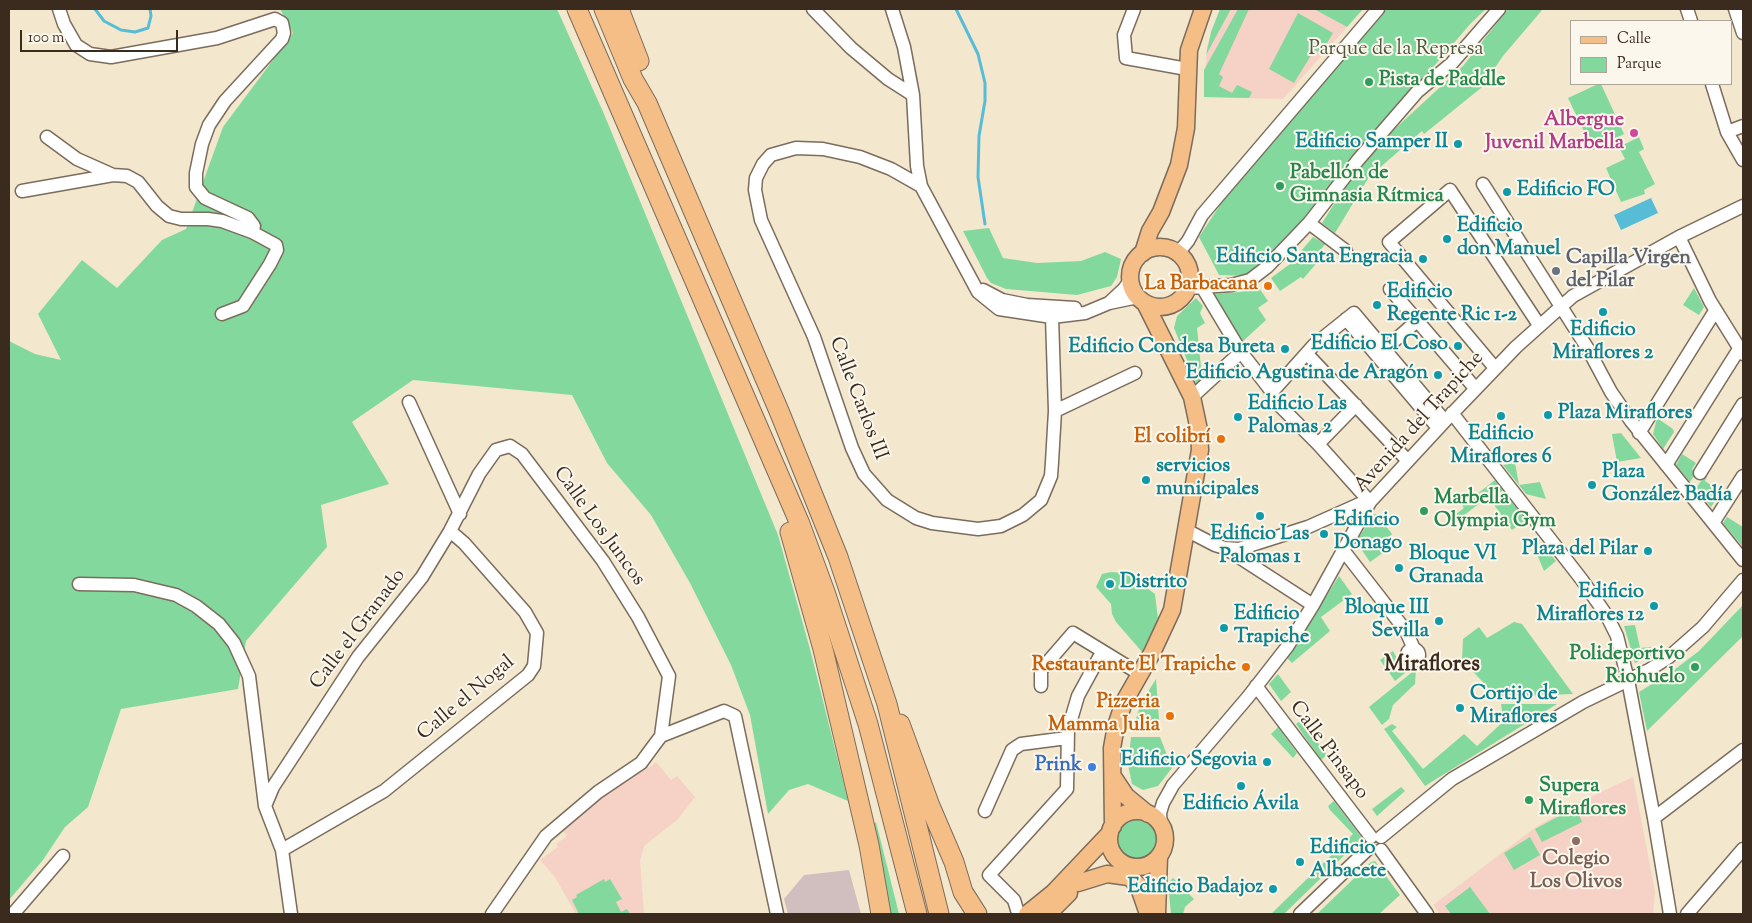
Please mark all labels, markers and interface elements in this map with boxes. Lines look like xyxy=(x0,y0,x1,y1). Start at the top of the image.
scale bar xyxy=(22,20,180,52)
legend xyxy=(1570,20,1732,85)
text: 100 m xyxy=(28,28,64,49)
text: Calle xyxy=(1617,29,1651,50)
park label: Parque de la Represa xyxy=(1308,39,1484,63)
text: Parque xyxy=(1617,54,1661,75)
place label: Pista de Paddle xyxy=(1379,70,1506,94)
marker: Pista de Paddle xyxy=(1363,76,1375,88)
place label: Albergue Juvenil Marbella xyxy=(1485,110,1624,157)
marker: Albergue Juvenil Marbella xyxy=(1628,127,1640,139)
place label: Edificio Samper II xyxy=(1296,132,1448,156)
marker: Edificio Samper II xyxy=(1452,138,1464,150)
place label: Pabellón de Gimnasia Rítmica xyxy=(1290,163,1444,210)
marker: Pabellón de Gimnasia Rítmica xyxy=(1274,180,1286,192)
place label: Edificio FO xyxy=(1517,180,1615,204)
marker: Edificio FO xyxy=(1501,186,1513,198)
place label: Edificio don Manuel xyxy=(1457,216,1561,263)
marker: Edificio don Manuel xyxy=(1441,233,1453,245)
place label: Edificio Santa Engracia xyxy=(1216,247,1413,271)
place label: Capilla Virgen del Pilar xyxy=(1566,248,1691,295)
marker: Edificio Santa Engracia xyxy=(1417,253,1429,265)
marker: Capilla Virgen del Pilar xyxy=(1550,265,1562,277)
place label: La Barbacana xyxy=(1144,274,1258,298)
marker: La Barbacana xyxy=(1262,280,1274,292)
place label: Edificio Regente Ric 1-2 xyxy=(1387,282,1517,329)
marker: Edificio Regente Ric 1-2 xyxy=(1371,299,1383,311)
marker: Edificio Miraflores 2 xyxy=(1597,306,1609,318)
place label: Edificio Miraflores 2 xyxy=(1553,320,1653,367)
street label: Calle Carlos III xyxy=(823,334,891,464)
place label: Edificio El Coso xyxy=(1311,334,1448,358)
place label: Edificio Condesa Bureta xyxy=(1069,337,1275,361)
marker: Edificio El Coso xyxy=(1452,340,1464,352)
marker: Edificio Condesa Bureta xyxy=(1279,343,1291,355)
street label: Avenida del Trapiche xyxy=(1350,347,1490,499)
place label: Edificio Agustina de Aragón xyxy=(1186,363,1428,387)
marker: Edificio Agustina de Aragón xyxy=(1432,369,1444,381)
place label: Edificio Las Palomas 2 xyxy=(1248,394,1347,441)
place label: Plaza Miraflores xyxy=(1558,403,1692,427)
marker: Plaza Miraflores xyxy=(1542,409,1554,421)
marker: Edificio Miraflores 6 xyxy=(1495,410,1507,422)
marker: Edificio Las Palomas 2 xyxy=(1232,411,1244,423)
place label: Edificio Miraflores 6 xyxy=(1450,424,1552,471)
place label: El colibrí xyxy=(1134,427,1211,451)
marker: El colibrí xyxy=(1215,433,1227,445)
place label: servicios municipales xyxy=(1156,456,1259,503)
place label: Plaza González Badía xyxy=(1602,462,1732,509)
street label: Calle Los Juncos xyxy=(547,463,649,591)
marker: servicios municipales xyxy=(1140,474,1152,486)
marker: Plaza González Badía xyxy=(1586,479,1598,491)
place label: Marbella Olympia Gym xyxy=(1434,488,1556,535)
marker: Marbella Olympia Gym xyxy=(1418,505,1430,517)
marker: Edificio Las Palomas 1 xyxy=(1254,510,1266,522)
place label: Edificio Donago xyxy=(1334,510,1402,557)
place label: Edificio Las Palomas 1 xyxy=(1211,524,1309,571)
marker: Edificio Donago xyxy=(1318,528,1330,540)
place label: Plaza del Pilar xyxy=(1522,539,1638,563)
place label: Bloque VI Granada xyxy=(1409,544,1497,591)
marker: Plaza del Pilar xyxy=(1642,545,1654,557)
marker: Bloque VI Granada xyxy=(1393,562,1405,574)
street label: Calle el Granado xyxy=(306,565,412,695)
place label: Distrito xyxy=(1120,572,1187,596)
marker: Distrito xyxy=(1104,578,1116,590)
place label: Edificio Miraflores 12 xyxy=(1536,582,1644,629)
place label: Bloque III Sevilla xyxy=(1344,598,1429,645)
marker: Edificio Miraflores 12 xyxy=(1648,600,1660,612)
place label: Edificio Trapiche xyxy=(1234,604,1309,651)
marker: Bloque III Sevilla xyxy=(1433,615,1445,627)
marker: Edificio Trapiche xyxy=(1218,622,1230,634)
place label: Polideportivo Riohuelo xyxy=(1570,644,1685,691)
street label: Calle el Nogal xyxy=(413,651,521,747)
district label: Miraflores xyxy=(1384,653,1480,679)
place label: Restaurante El Trapiche xyxy=(1032,655,1236,679)
marker: Restaurante El Trapiche xyxy=(1240,661,1252,673)
marker: Polideportivo Riohuelo xyxy=(1689,661,1701,673)
place label: Cortijo de Miraflores xyxy=(1470,684,1558,731)
place label: Pizzeria Mamma Julia xyxy=(1048,692,1160,739)
street label: Calle Pinsapo xyxy=(1283,697,1373,805)
marker: Cortijo de Miraflores xyxy=(1454,702,1466,714)
marker: Pizzeria Mamma Julia xyxy=(1164,710,1176,722)
place label: Edificio Segovia xyxy=(1121,750,1257,774)
place label: Prink xyxy=(1035,755,1082,779)
marker: Edificio Segovia xyxy=(1261,756,1273,768)
marker: Prink xyxy=(1086,761,1098,773)
place label: Supera Miraflores xyxy=(1539,776,1626,823)
marker: Edificio Ávila xyxy=(1235,780,1247,792)
place label: Edificio Ávila xyxy=(1183,794,1299,818)
marker: Supera Miraflores xyxy=(1523,794,1535,806)
marker: Colegio Los Olivos xyxy=(1570,835,1582,847)
place label: Edificio Albacete xyxy=(1310,838,1386,885)
place label: Colegio Los Olivos xyxy=(1530,849,1622,896)
marker: Edificio Albacete xyxy=(1294,856,1306,868)
place label: Edificio Badajoz xyxy=(1127,877,1263,901)
marker: Edificio Badajoz xyxy=(1267,883,1279,895)

